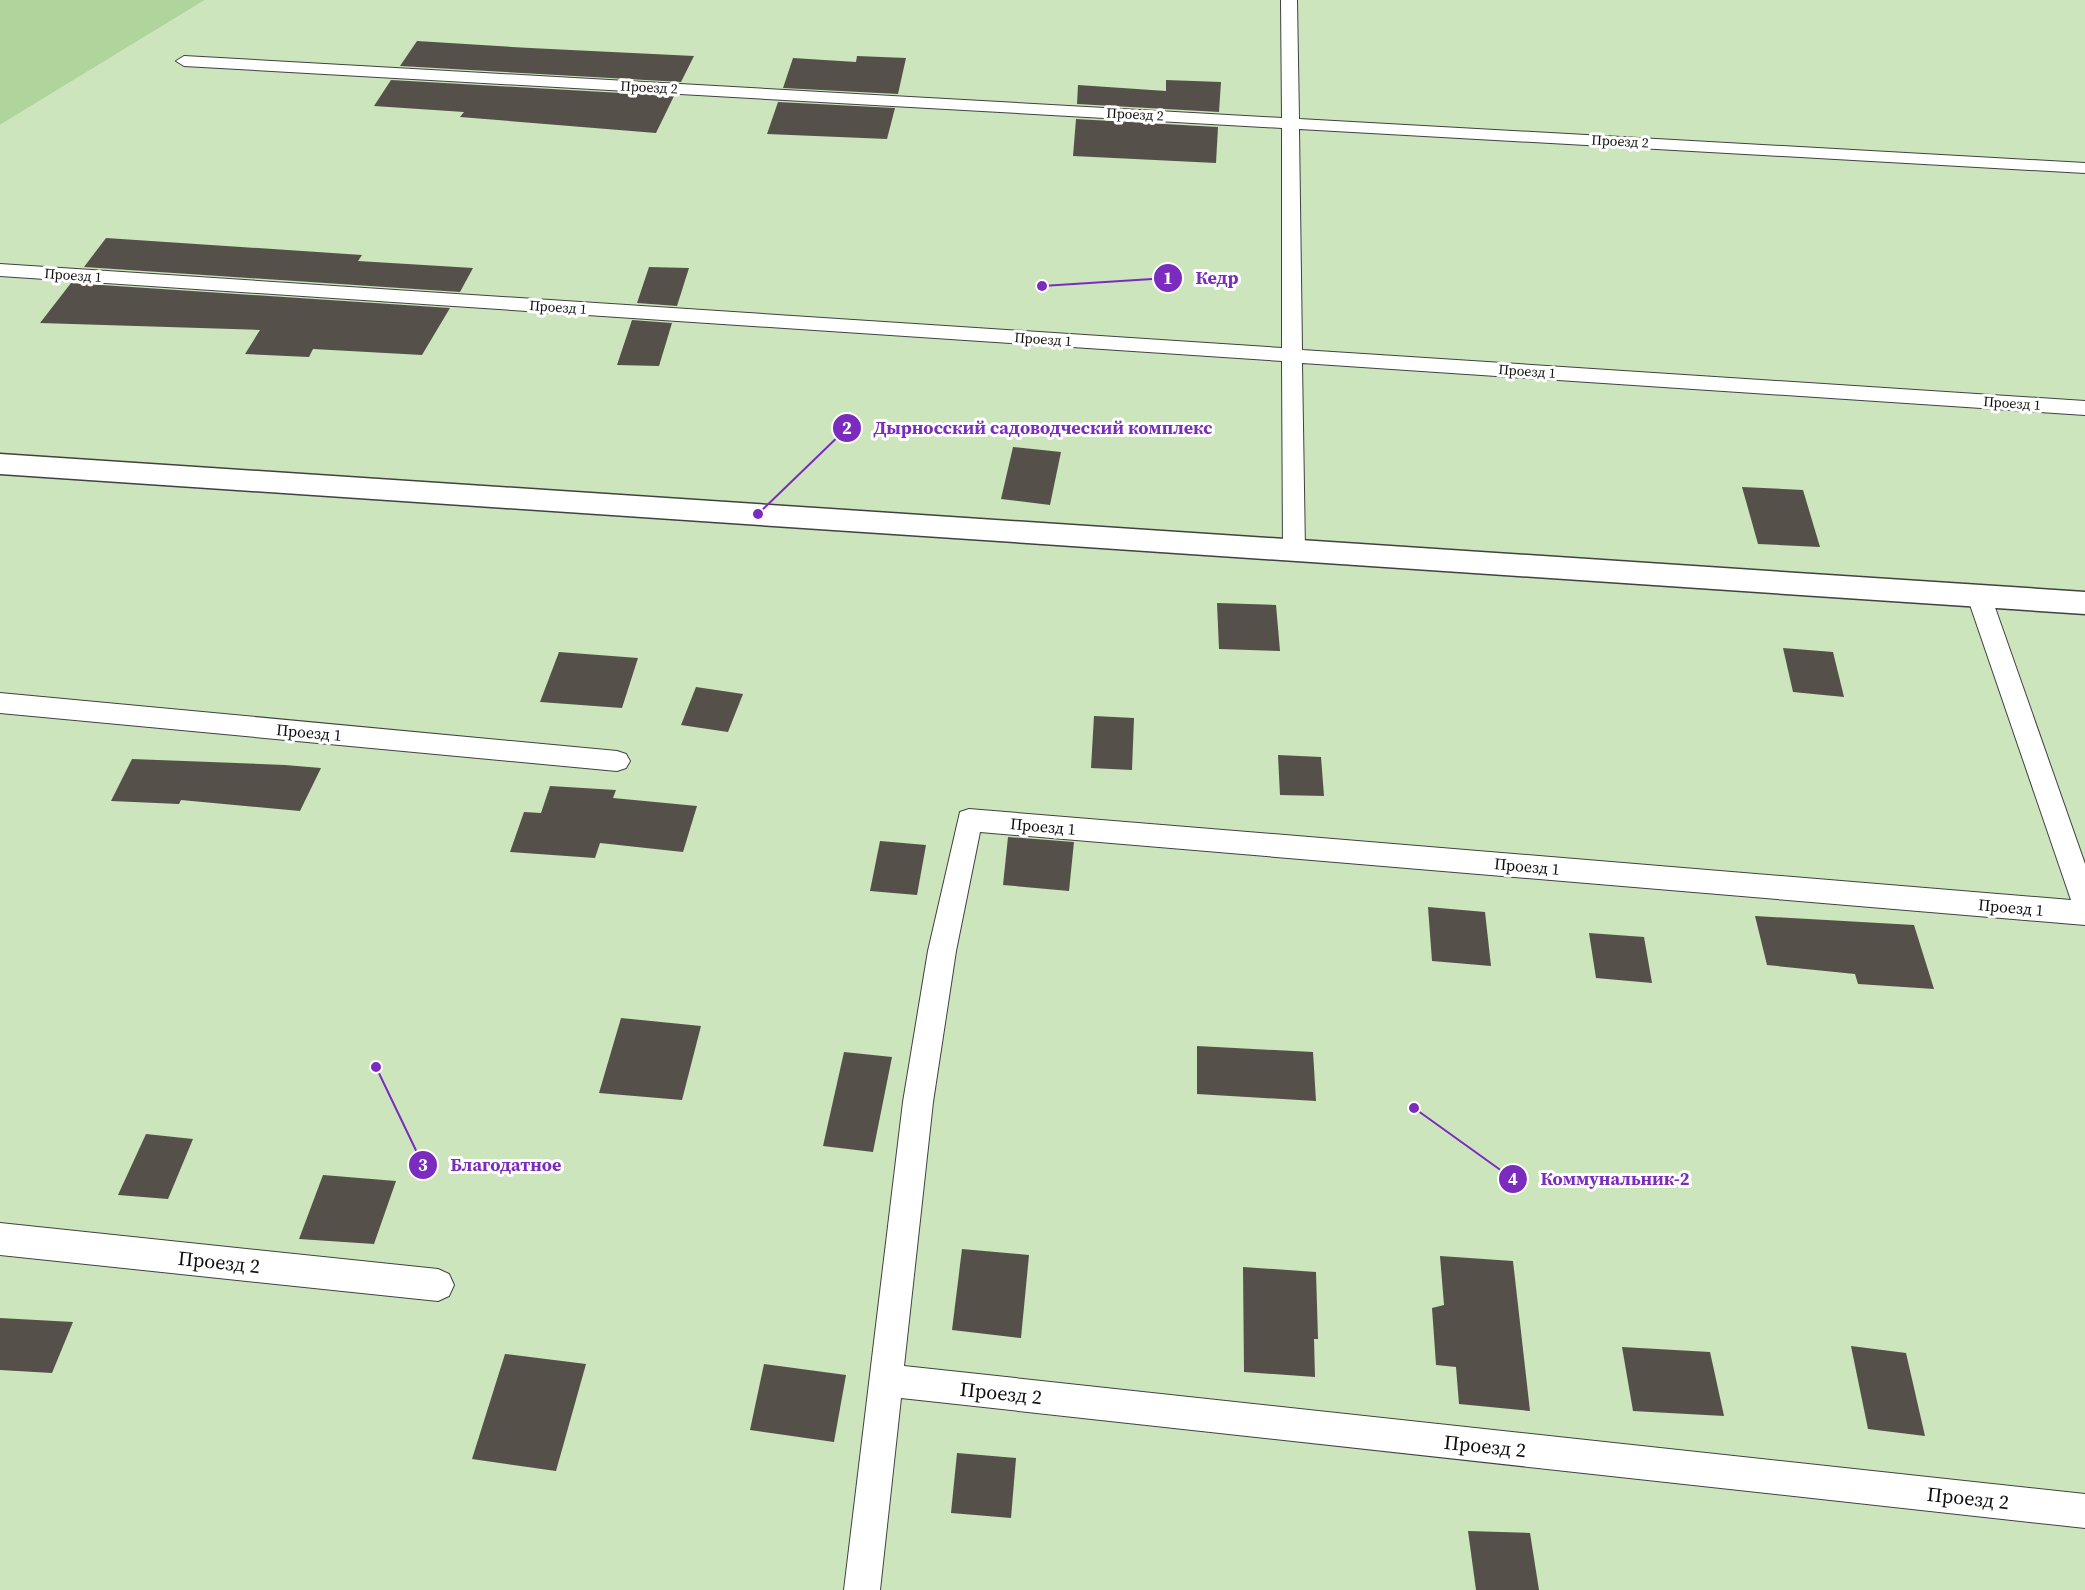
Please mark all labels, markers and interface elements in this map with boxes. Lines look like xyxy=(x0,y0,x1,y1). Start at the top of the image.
street label: Проезд 2 xyxy=(620,76,678,98)
street label: Проезд 2 xyxy=(1106,103,1164,125)
street label: Проезд 2 xyxy=(1591,130,1649,152)
callout: Кедр xyxy=(1153,260,1250,296)
street label: Проезд 1 xyxy=(44,263,102,287)
text: 1 xyxy=(1163,265,1173,290)
text: Кедр xyxy=(1195,265,1239,290)
street label: Проезд 1 xyxy=(529,295,587,319)
street label: Проезд 1 xyxy=(1014,327,1072,351)
street label: Проезд 1 xyxy=(1498,359,1556,383)
street label: Проезд 1 xyxy=(1983,391,2041,415)
callout: Дырносский садоводческий комплекс xyxy=(832,410,1225,446)
text: 2 xyxy=(842,415,852,440)
text: Дырносский садоводческий комплекс xyxy=(874,415,1213,440)
street label: Проезд 1 xyxy=(275,718,343,746)
street label: Проезд 1 xyxy=(1009,812,1077,840)
street label: Проезд 1 xyxy=(1493,852,1561,880)
street label: Проезд 1 xyxy=(1977,893,2045,921)
callout: Благодатное xyxy=(408,1147,573,1183)
text: 3 xyxy=(418,1152,428,1177)
text: Благодатное xyxy=(451,1152,561,1177)
callout: Коммунальник-2 xyxy=(1498,1161,1701,1197)
text: 4 xyxy=(1508,1166,1518,1191)
text: Коммунальник-2 xyxy=(1540,1166,1690,1191)
street label: Проезд 2 xyxy=(177,1244,261,1280)
street label: Проезд 2 xyxy=(959,1375,1043,1411)
street label: Проезд 2 xyxy=(1443,1428,1527,1464)
street label: Проезд 2 xyxy=(1926,1480,2010,1516)

